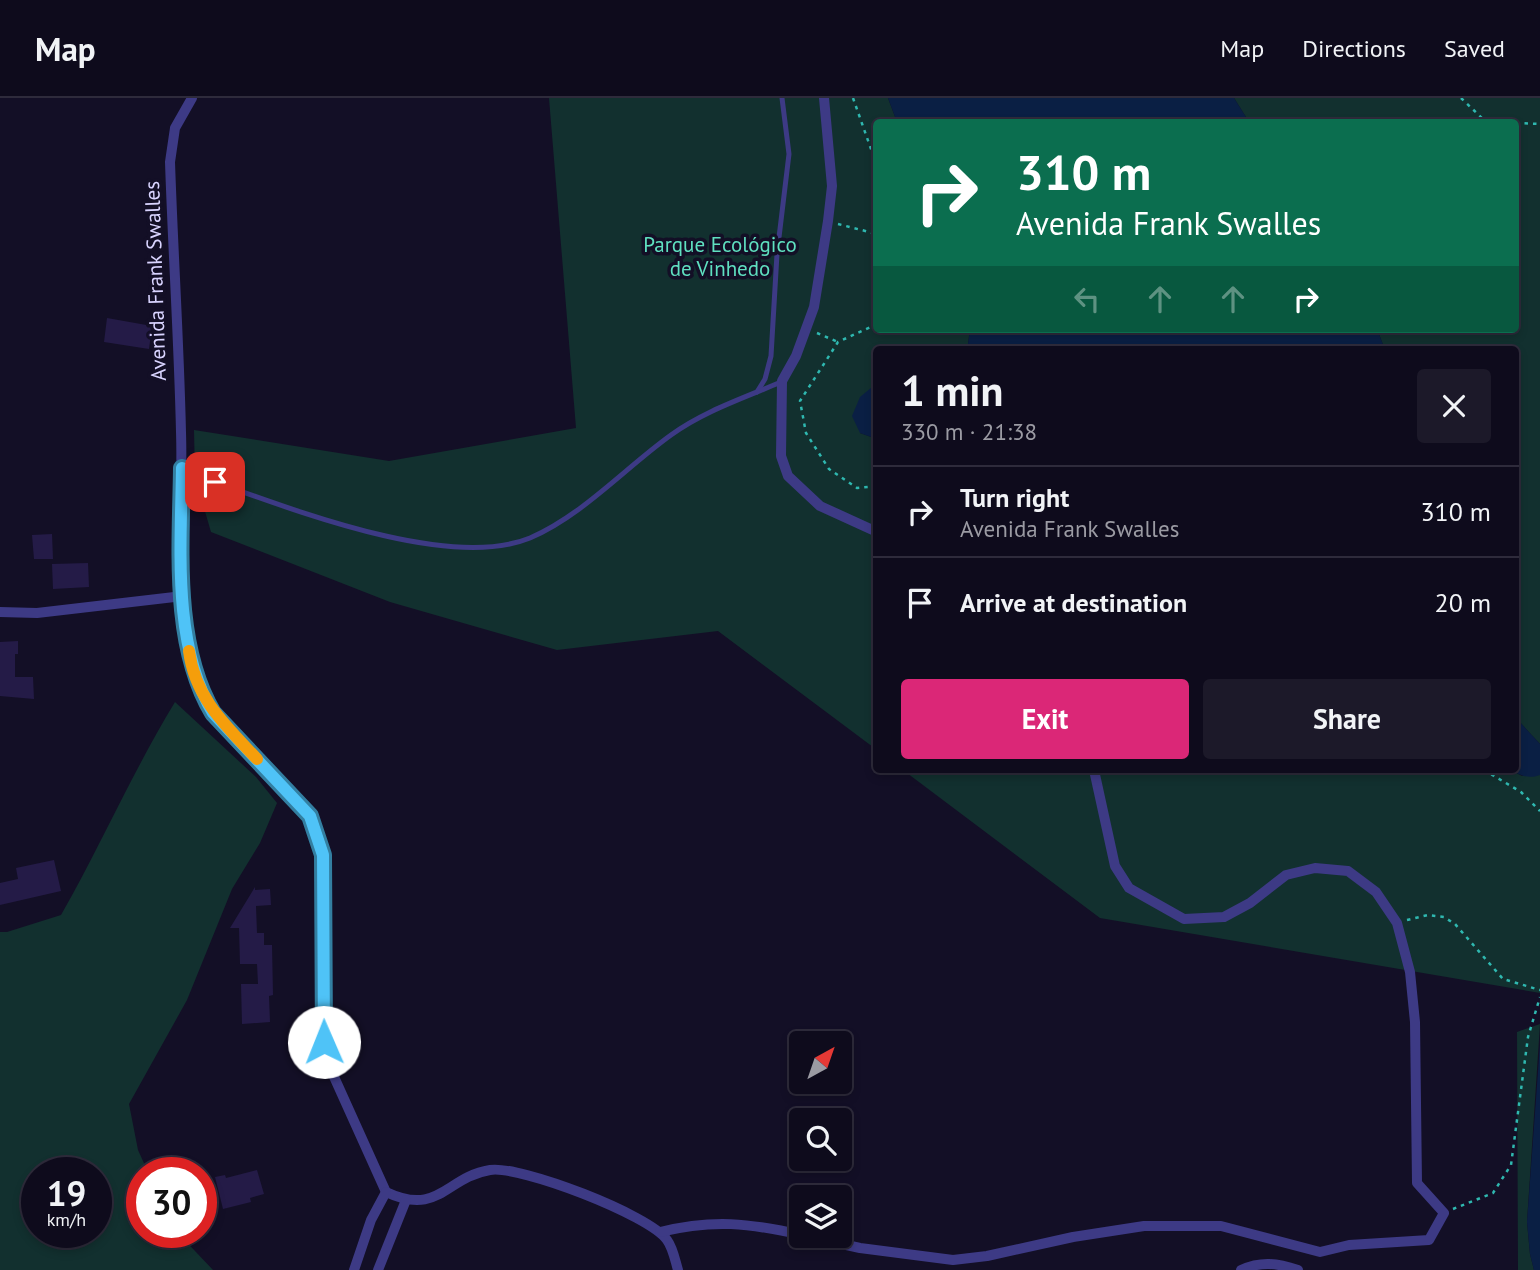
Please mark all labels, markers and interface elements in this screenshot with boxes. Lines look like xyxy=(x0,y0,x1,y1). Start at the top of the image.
text: Map xyxy=(35,27,96,70)
text: Map xyxy=(1220,33,1264,64)
text: Directions xyxy=(1302,33,1406,64)
text: Saved xyxy=(1444,33,1505,64)
text: 310 m xyxy=(1016,140,1151,204)
icon: right xyxy=(901,147,992,238)
street label: Avenida Frank Swalles xyxy=(138,180,172,382)
text: Avenida Frank Swalles xyxy=(1016,202,1321,244)
park label: Parque Ecológico de Vinhedo xyxy=(643,231,797,282)
icon: left xyxy=(1068,280,1106,318)
icon: ahead xyxy=(1141,280,1179,318)
icon: ahead xyxy=(1214,280,1252,318)
icon: right xyxy=(1287,280,1325,318)
text: 1 min xyxy=(901,363,1003,418)
button: close xyxy=(1417,369,1491,443)
text: 330 m · 21:38 xyxy=(901,417,1037,446)
pin xyxy=(185,452,245,512)
icon: arrive xyxy=(196,463,234,501)
text: Turn right xyxy=(960,481,1069,514)
icon: right xyxy=(901,493,939,531)
text: 310 m xyxy=(1420,495,1491,528)
text: Avenida Frank Swalles xyxy=(960,514,1179,543)
icon: arrive xyxy=(901,584,939,622)
text: Arrive at destination xyxy=(960,586,1187,619)
text: 20 m xyxy=(1435,586,1491,619)
button: Exit xyxy=(901,679,1189,759)
button: Share xyxy=(1203,679,1491,759)
position arrow xyxy=(287,1005,361,1079)
north arrow xyxy=(789,1031,852,1094)
map controls xyxy=(789,1031,852,1248)
button: search xyxy=(789,1108,852,1171)
speed limit sign: 30 xyxy=(126,1157,217,1248)
text: 19 xyxy=(47,1170,86,1216)
button: layers xyxy=(789,1185,852,1248)
text: km/h xyxy=(47,1208,86,1231)

